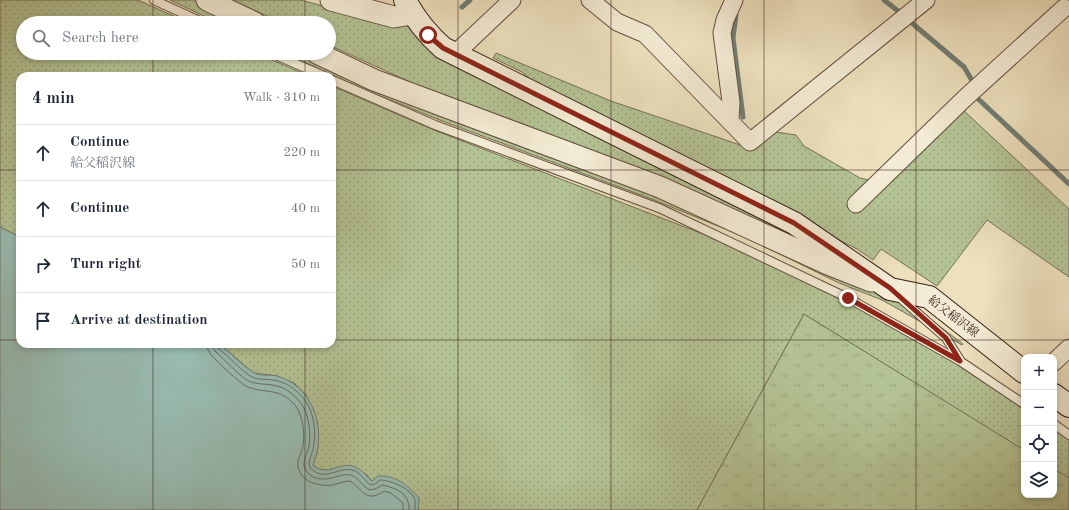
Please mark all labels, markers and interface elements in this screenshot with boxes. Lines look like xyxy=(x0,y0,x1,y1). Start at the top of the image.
search box xyxy=(16,16,336,60)
route start xyxy=(419,26,437,44)
icon: search xyxy=(30,27,52,49)
text: Search here xyxy=(62,31,139,46)
text: 4 min xyxy=(32,90,75,107)
text: Walk · 310 m xyxy=(243,91,320,104)
text: Continue xyxy=(70,135,129,150)
icon: ahead xyxy=(32,142,54,164)
text: 220 m xyxy=(283,146,320,159)
text: 給父稲沢線 xyxy=(70,157,135,170)
icon: ahead xyxy=(32,198,54,220)
text: Continue xyxy=(70,201,129,216)
text: 40 m xyxy=(291,202,320,215)
icon: right xyxy=(32,254,54,276)
text: Turn right xyxy=(70,257,141,272)
text: 50 m xyxy=(291,258,320,271)
route end xyxy=(839,289,857,307)
street label: 給父稲沢線 xyxy=(925,293,982,340)
icon: arrive xyxy=(32,310,54,332)
text: Arrive at destination xyxy=(70,313,208,328)
map controls xyxy=(1021,354,1057,498)
button: + xyxy=(1021,354,1057,390)
button: − xyxy=(1021,390,1057,426)
button: locate xyxy=(1021,426,1057,462)
button: layers xyxy=(1021,462,1057,498)

